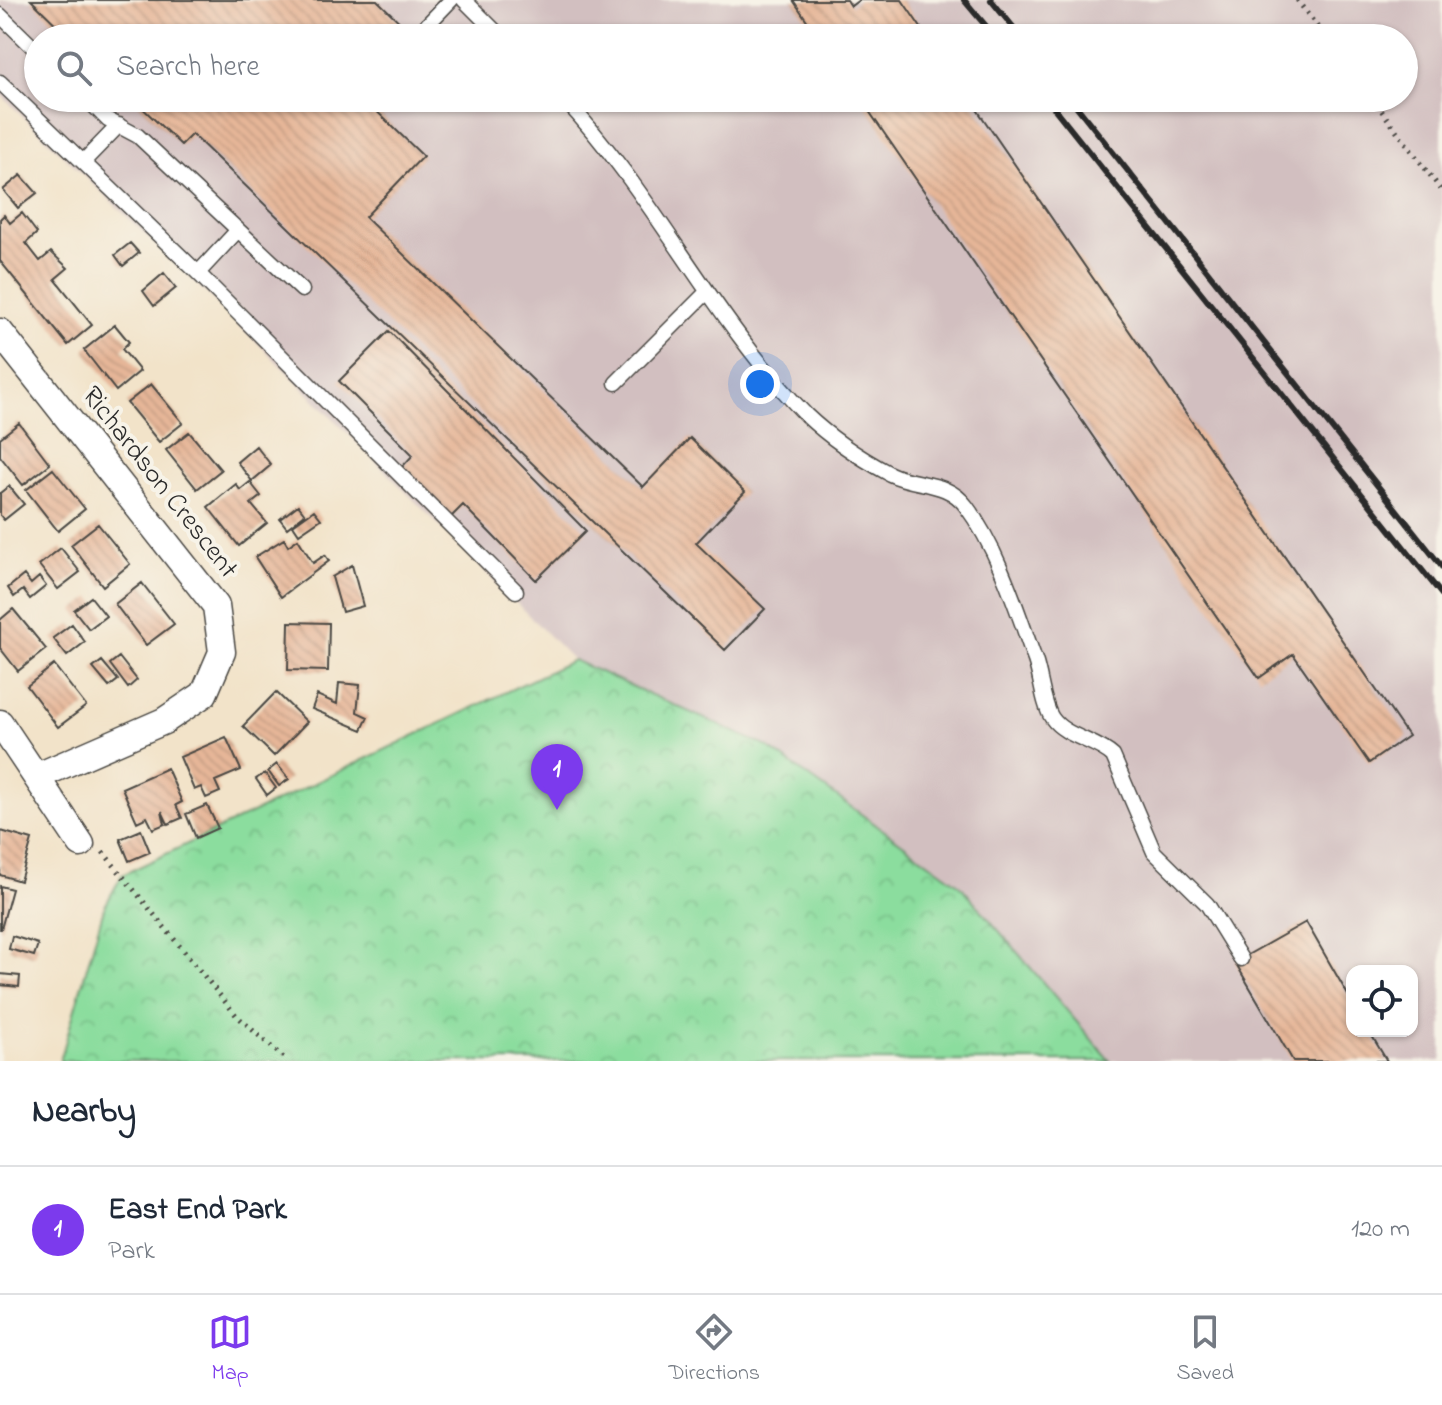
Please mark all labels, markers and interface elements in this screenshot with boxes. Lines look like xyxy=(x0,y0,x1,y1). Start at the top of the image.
search box xyxy=(24,24,1418,112)
icon: search xyxy=(52,46,96,90)
text: Search here xyxy=(116,46,260,90)
your location xyxy=(740,364,780,404)
street label: Richardson Crescent xyxy=(71,378,247,588)
pin: 1 xyxy=(531,744,583,810)
map controls xyxy=(1346,965,1418,1037)
button: locate xyxy=(1346,965,1418,1037)
text: Nearby xyxy=(32,1088,136,1138)
text: East End Park xyxy=(108,1189,287,1233)
text: 1 xyxy=(54,1211,62,1249)
text: 120 m xyxy=(1351,1211,1410,1249)
text: Park xyxy=(108,1233,155,1271)
tab: Map xyxy=(208,1310,252,1390)
tab: Directions xyxy=(669,1310,760,1390)
tab: Saved xyxy=(1176,1310,1234,1390)

